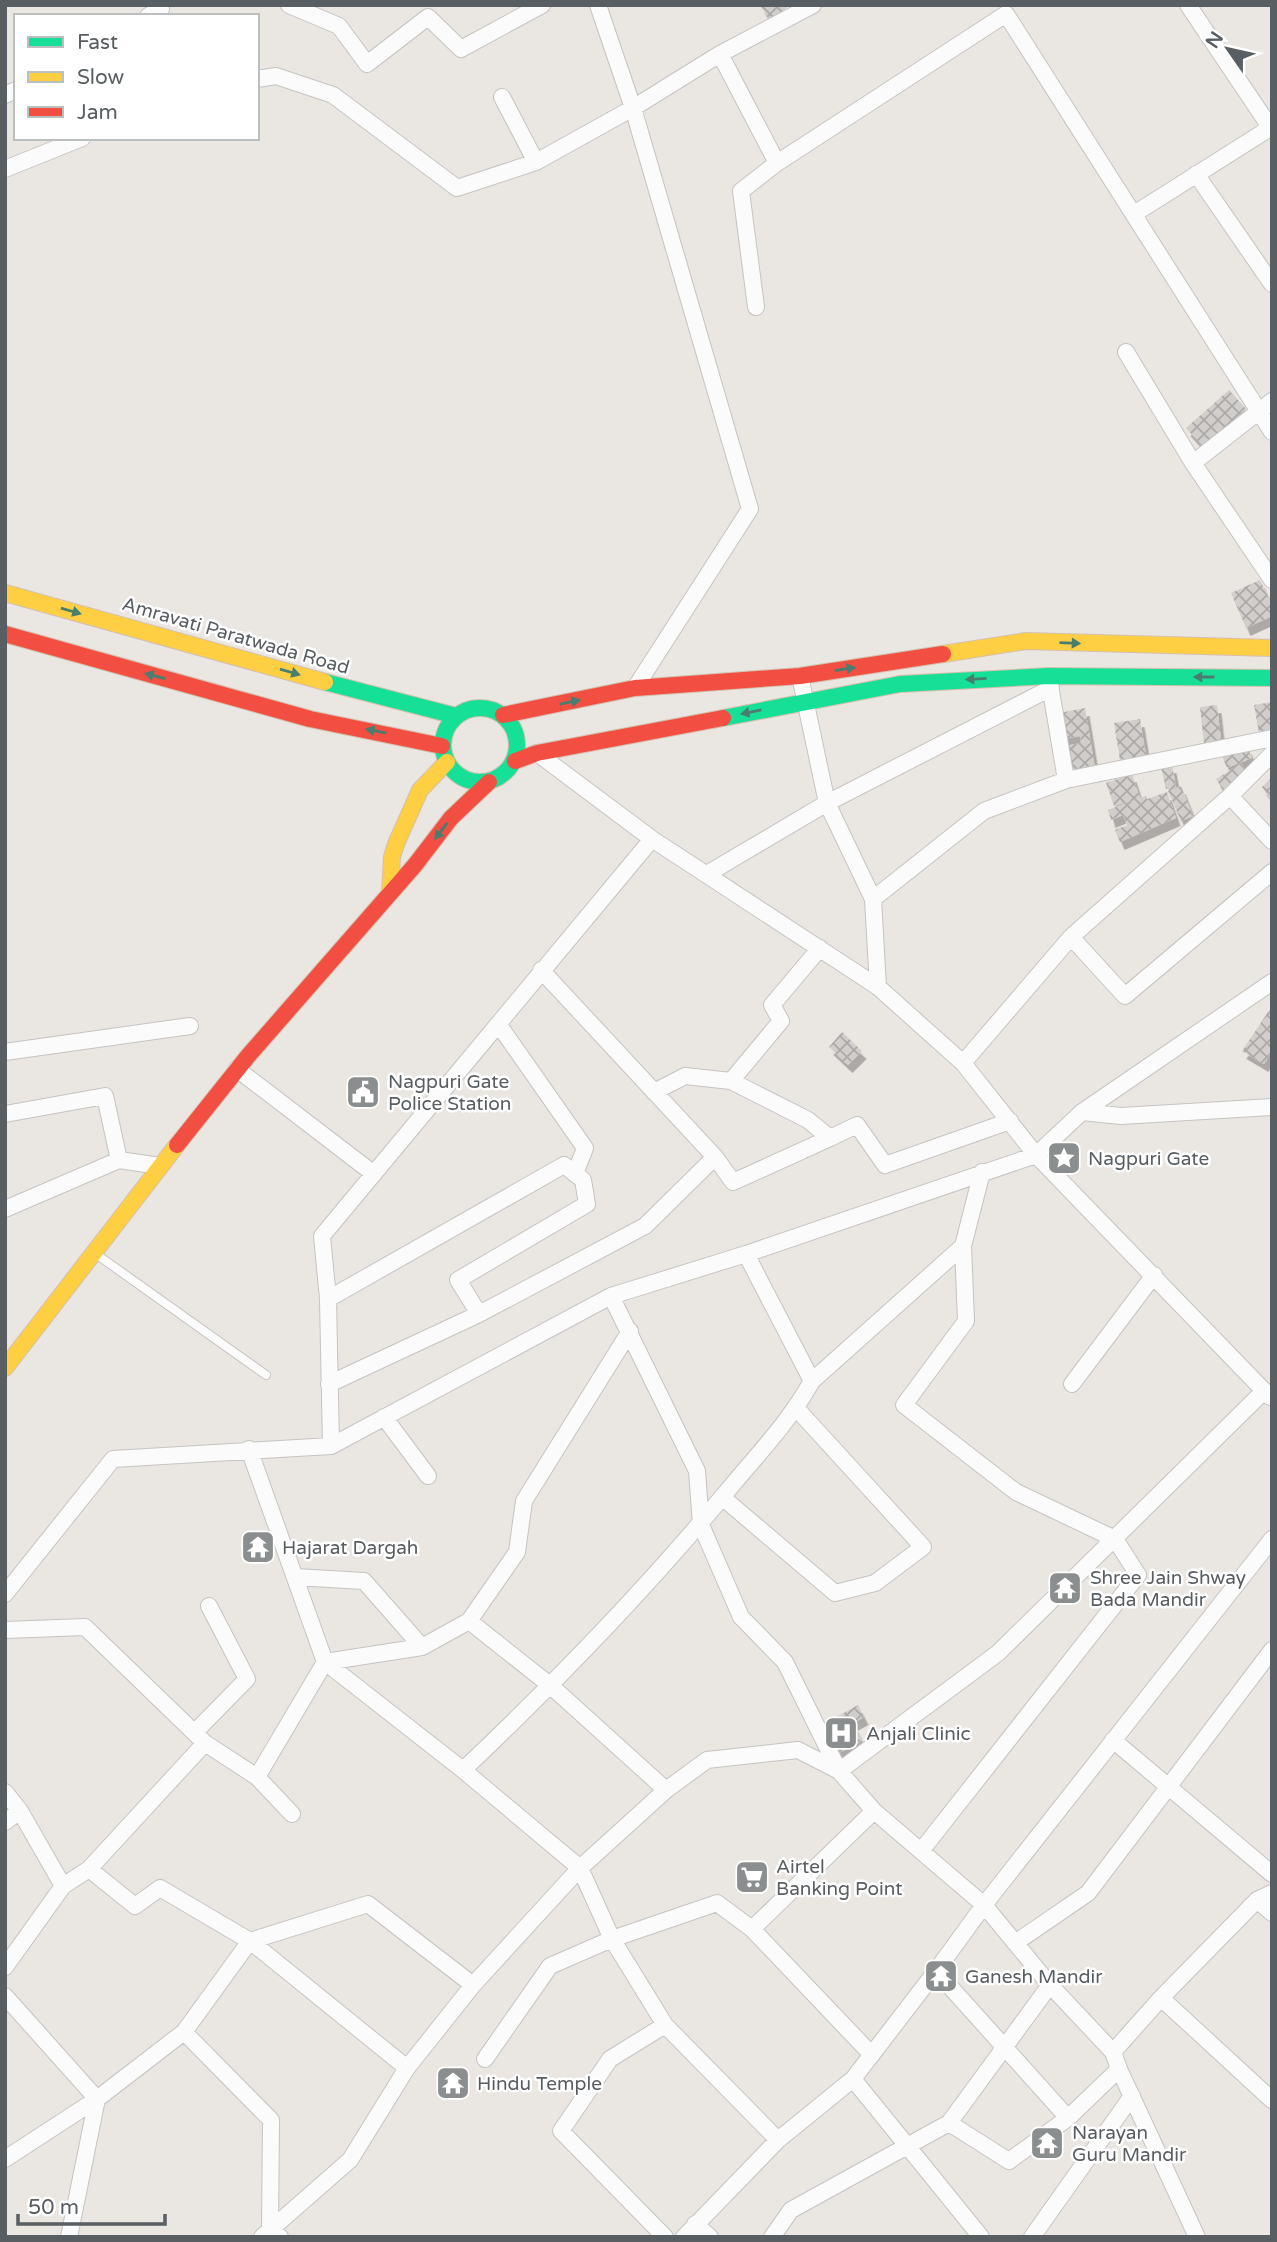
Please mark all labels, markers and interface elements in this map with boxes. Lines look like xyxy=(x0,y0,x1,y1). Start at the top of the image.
legend xyxy=(14,14,259,140)
north arrow xyxy=(1193,14,1263,84)
text: N xyxy=(1201,28,1228,53)
text: Fast xyxy=(77,30,118,55)
text: Slow xyxy=(77,65,125,90)
text: Jam xyxy=(77,100,118,125)
street label: Amravati Paratwada Road xyxy=(120,593,352,679)
one-way arrow xyxy=(61,607,82,617)
one-way arrow xyxy=(1059,637,1081,648)
one-way arrow xyxy=(834,663,856,674)
one-way arrow xyxy=(280,668,301,678)
one-way arrow xyxy=(144,670,166,681)
one-way arrow xyxy=(1192,671,1214,683)
one-way arrow xyxy=(965,673,987,684)
one-way arrow xyxy=(559,696,581,707)
one-way arrow xyxy=(740,707,762,718)
one-way arrow xyxy=(365,726,387,737)
one-way arrow xyxy=(434,821,449,839)
place label: Nagpuri Gate Police Station xyxy=(388,1071,511,1115)
public building icon: Nagpuri Gate Police Station xyxy=(344,1073,382,1111)
place icon: Nagpuri Gate xyxy=(1045,1139,1083,1177)
place label: Nagpuri Gate xyxy=(1088,1148,1209,1170)
temple icon: Hajarat Dargah xyxy=(239,1528,277,1566)
place label: Hajarat Dargah xyxy=(282,1537,418,1559)
place label: Shree Jain Shway Bada Mandir xyxy=(1090,1567,1246,1611)
temple icon: Shree Jain Shway Bada Mandir xyxy=(1046,1569,1084,1607)
hospital icon: Anjali Clinic xyxy=(822,1714,860,1752)
place label: Anjali Clinic xyxy=(866,1723,971,1745)
place label: Airtel Banking Point xyxy=(776,1856,902,1900)
supermarket icon: Airtel Banking Point xyxy=(733,1858,771,1896)
temple icon: Ganesh Mandir xyxy=(922,1957,960,1995)
place label: Ganesh Mandir xyxy=(965,1966,1103,1988)
temple icon: Hindu Temple xyxy=(434,2064,472,2102)
place label: Hindu Temple xyxy=(477,2073,602,2095)
place label: Narayan Guru Mandir xyxy=(1072,2122,1187,2166)
temple icon: Narayan Guru Mandir xyxy=(1028,2124,1066,2162)
scale bar xyxy=(18,2182,164,2226)
text: 50 m xyxy=(28,2195,79,2220)

